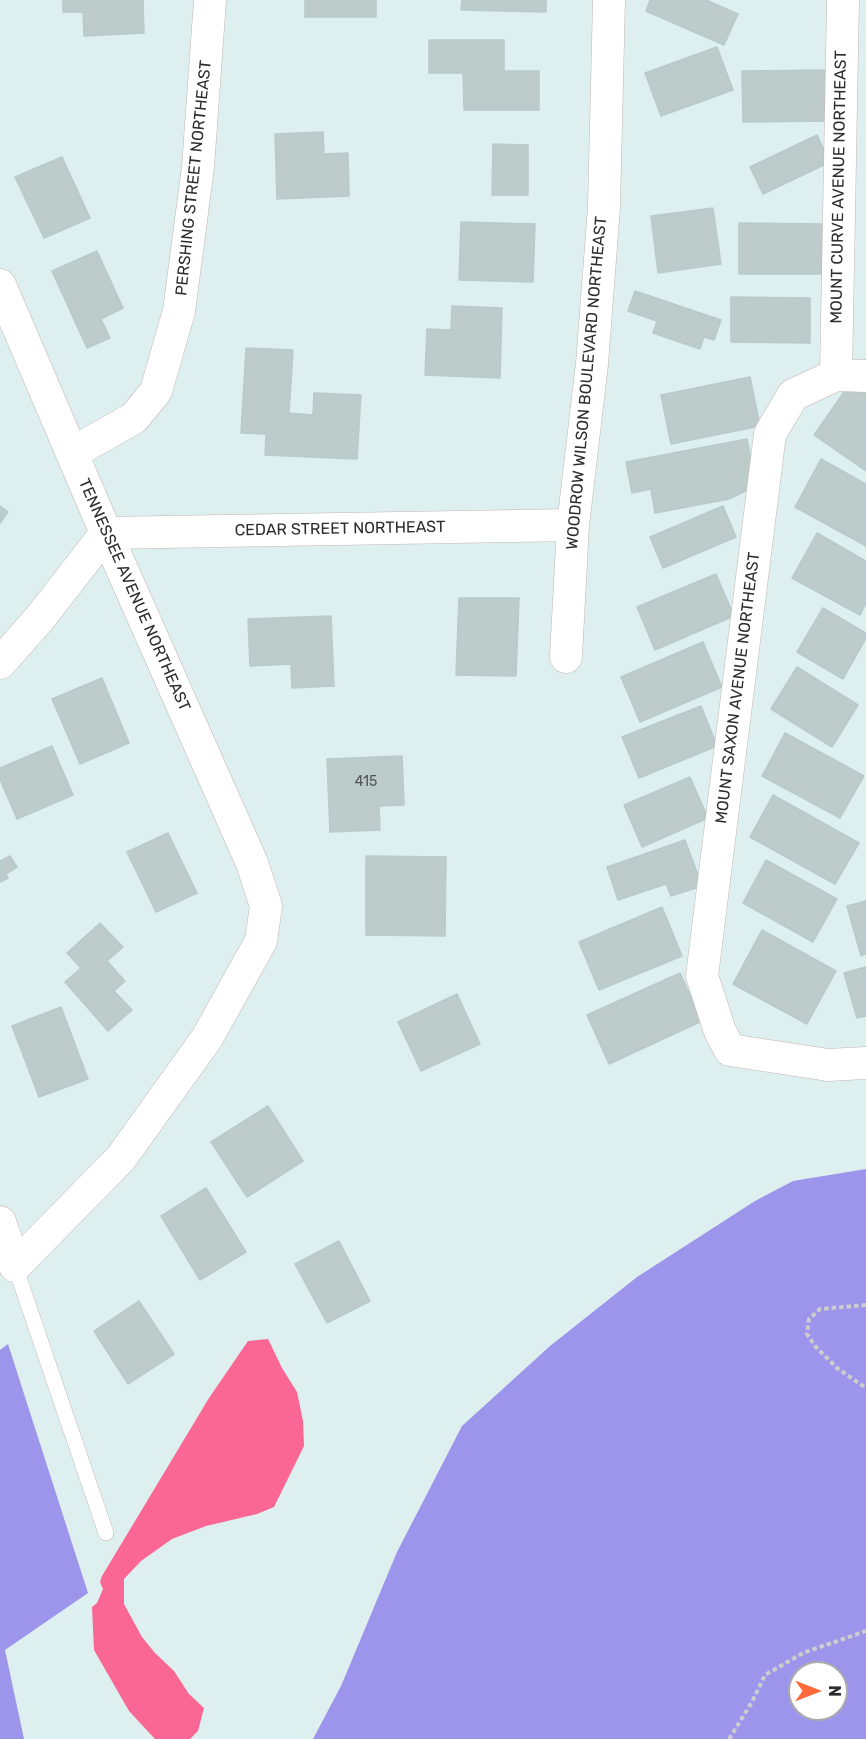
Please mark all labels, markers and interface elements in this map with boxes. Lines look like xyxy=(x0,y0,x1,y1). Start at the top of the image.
street label: MOUNT CURVE AVENUE NORTHEAST xyxy=(827,50,851,324)
street label: PERSHING STREET NORTHEAST xyxy=(172,59,216,297)
street label: WOODROW WILSON BOULEVARD NORTHEAST xyxy=(563,215,611,551)
street label: TENNESSEE AVENUE NORTHEAST xyxy=(74,476,194,714)
street label: CEDAR STREET NORTHEAST xyxy=(234,518,446,540)
street label: MOUNT SAXON AVENUE NORTHEAST xyxy=(712,551,764,825)
house number: 415 xyxy=(355,774,377,790)
north arrow xyxy=(788,1661,848,1721)
text: N xyxy=(825,1685,844,1697)

